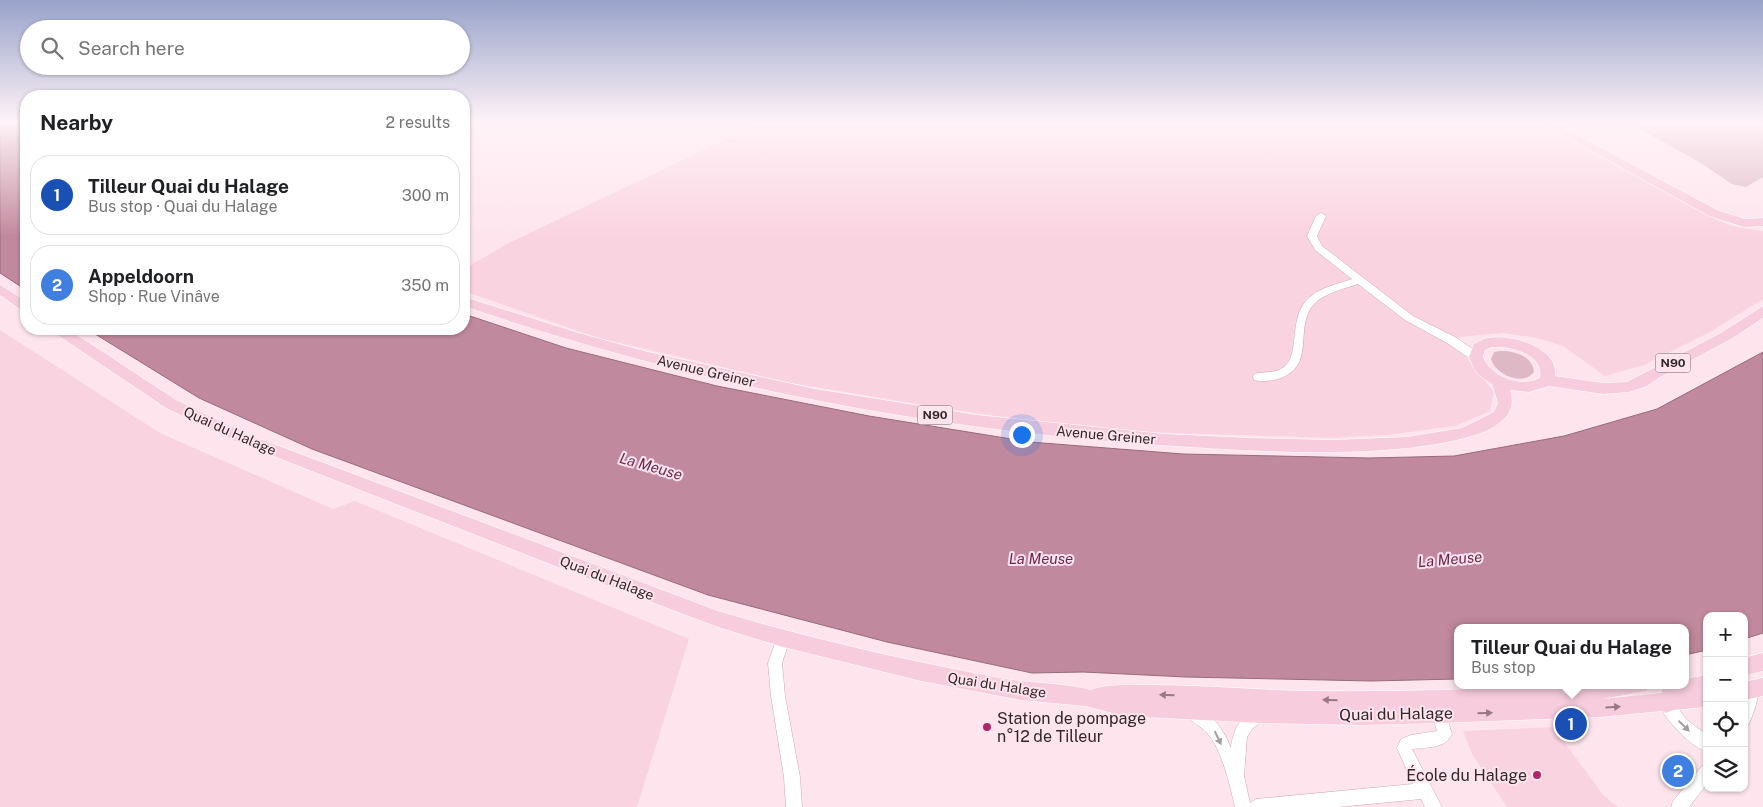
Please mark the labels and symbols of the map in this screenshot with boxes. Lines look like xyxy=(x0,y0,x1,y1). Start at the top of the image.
street label: Avenue Greiner xyxy=(655,352,757,390)
road number: N90 xyxy=(1656,353,1690,372)
street label: Quai du Halage xyxy=(181,403,279,459)
road number: N90 xyxy=(918,406,952,424)
your location xyxy=(1009,422,1035,448)
street label: Avenue Greiner xyxy=(1055,423,1157,447)
water label: La Meuse xyxy=(618,449,684,483)
water label: La Meuse xyxy=(1417,548,1483,570)
water label: La Meuse xyxy=(1009,550,1073,567)
street label: Quai du Halage xyxy=(558,553,656,603)
street label: Quai du Halage xyxy=(947,669,1048,701)
one-way arrow xyxy=(1159,691,1175,699)
one-way arrow xyxy=(1321,696,1337,704)
one-way arrow xyxy=(1605,703,1621,711)
street label: Quai du Halage xyxy=(1339,704,1453,724)
pin: 1 xyxy=(1555,705,1587,743)
one-way arrow xyxy=(1477,708,1493,716)
place label: Station de pompage n°12 de Tilleur xyxy=(997,709,1146,746)
one-way arrow xyxy=(1678,720,1690,732)
marker: Station de pompage n°12 de Tilleur xyxy=(981,721,993,733)
one-way arrow xyxy=(1214,731,1222,745)
pin: 2 xyxy=(1662,752,1694,790)
place label: École du Halage xyxy=(1406,765,1527,785)
marker: École du Halage xyxy=(1531,769,1543,781)

